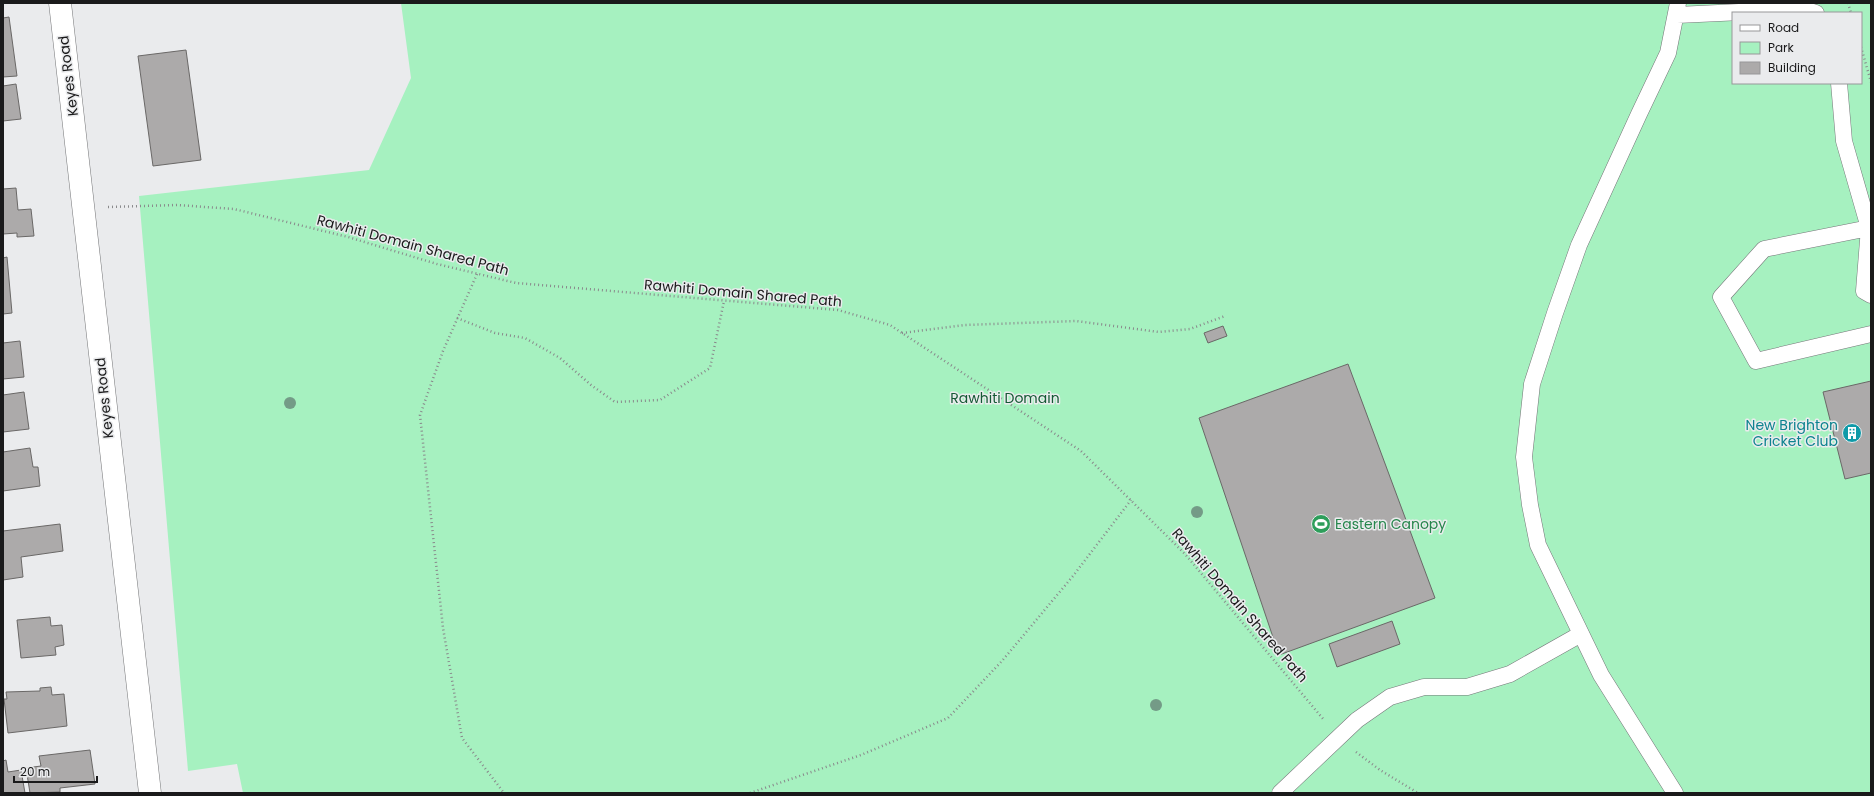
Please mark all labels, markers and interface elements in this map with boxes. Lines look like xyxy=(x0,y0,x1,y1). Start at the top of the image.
legend xyxy=(1732,12,1862,84)
text: Road xyxy=(1768,19,1799,36)
street label: Keyes Road xyxy=(53,35,83,117)
text: Park xyxy=(1768,39,1795,56)
text: Building xyxy=(1768,59,1816,76)
street label: Rawhiti Domain Shared Path xyxy=(315,210,511,280)
street label: Rawhiti Domain Shared Path xyxy=(643,274,843,312)
street label: Keyes Road xyxy=(90,357,118,439)
park label: Rawhiti Domain xyxy=(950,388,1060,408)
place label: New Brighton Cricket Club xyxy=(1746,415,1838,451)
building icon: New Brighton Cricket Club xyxy=(1841,422,1863,444)
sports icon: Eastern Canopy xyxy=(1310,513,1332,535)
place label: Eastern Canopy xyxy=(1335,514,1446,534)
street label: Rawhiti Domain Shared Path xyxy=(1167,524,1313,686)
scale bar xyxy=(14,758,97,784)
text: 20 m xyxy=(20,763,50,780)

